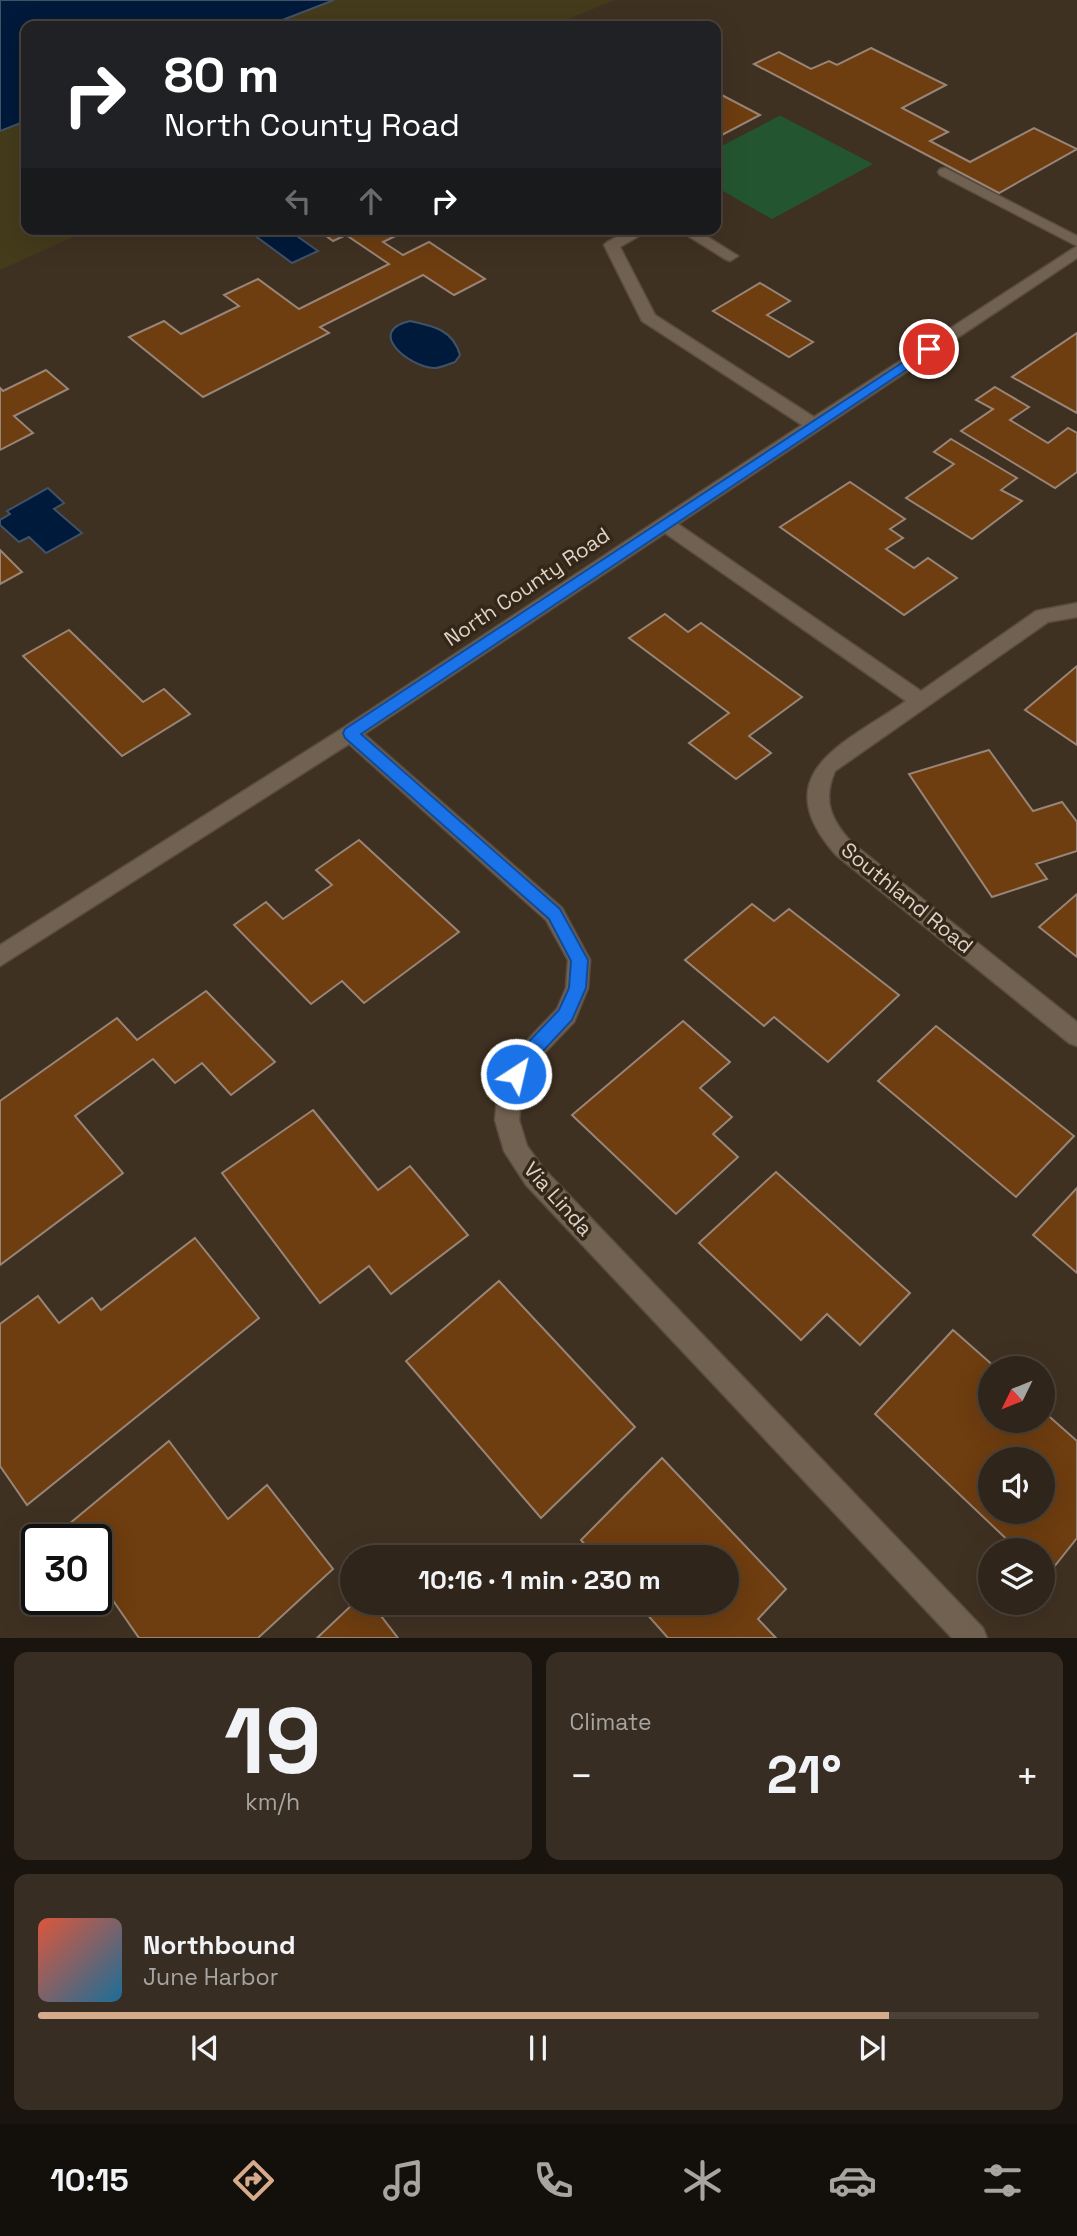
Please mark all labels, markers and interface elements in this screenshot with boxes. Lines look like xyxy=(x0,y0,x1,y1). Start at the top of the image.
text: 80 m xyxy=(164,44,279,106)
icon: right xyxy=(49,49,140,140)
text: North County Road xyxy=(164,105,460,145)
icon: left xyxy=(279,182,317,220)
icon: ahead xyxy=(352,182,390,220)
icon: right xyxy=(425,182,463,220)
pin xyxy=(899,319,959,379)
icon: arrive xyxy=(910,330,948,368)
street label: North County Road xyxy=(439,521,615,652)
street label: Southland Road xyxy=(836,836,979,959)
position arrow xyxy=(479,1037,553,1111)
street label: Via Linda xyxy=(518,1156,599,1241)
north arrow xyxy=(978,1356,1055,1433)
map controls xyxy=(978,1356,1055,1615)
button: sound xyxy=(978,1447,1055,1524)
speed limit sign: 30 xyxy=(21,1524,112,1615)
button: layers xyxy=(978,1538,1055,1615)
text: 10:16 · 1 min · 230 m xyxy=(418,1563,661,1597)
text: 19 xyxy=(224,1683,321,1800)
text: Climate xyxy=(570,1707,652,1737)
text: 21° xyxy=(767,1742,842,1808)
text: − xyxy=(570,1752,593,1800)
text: + xyxy=(1015,1752,1039,1800)
text: km/h xyxy=(245,1787,300,1817)
text: Northbound xyxy=(143,1928,296,1962)
text: June Harbor xyxy=(143,1962,278,1992)
icon: previous xyxy=(186,2029,224,2067)
icon: pause xyxy=(519,2029,557,2067)
icon: next xyxy=(853,2029,891,2067)
icon: directions xyxy=(229,2156,278,2205)
icon: music xyxy=(379,2156,428,2205)
icon: phone xyxy=(529,2156,578,2205)
icon: climate xyxy=(678,2156,727,2205)
icon: car xyxy=(828,2156,877,2205)
icon: filters xyxy=(978,2156,1027,2205)
text: 10:15 xyxy=(50,2160,129,2200)

